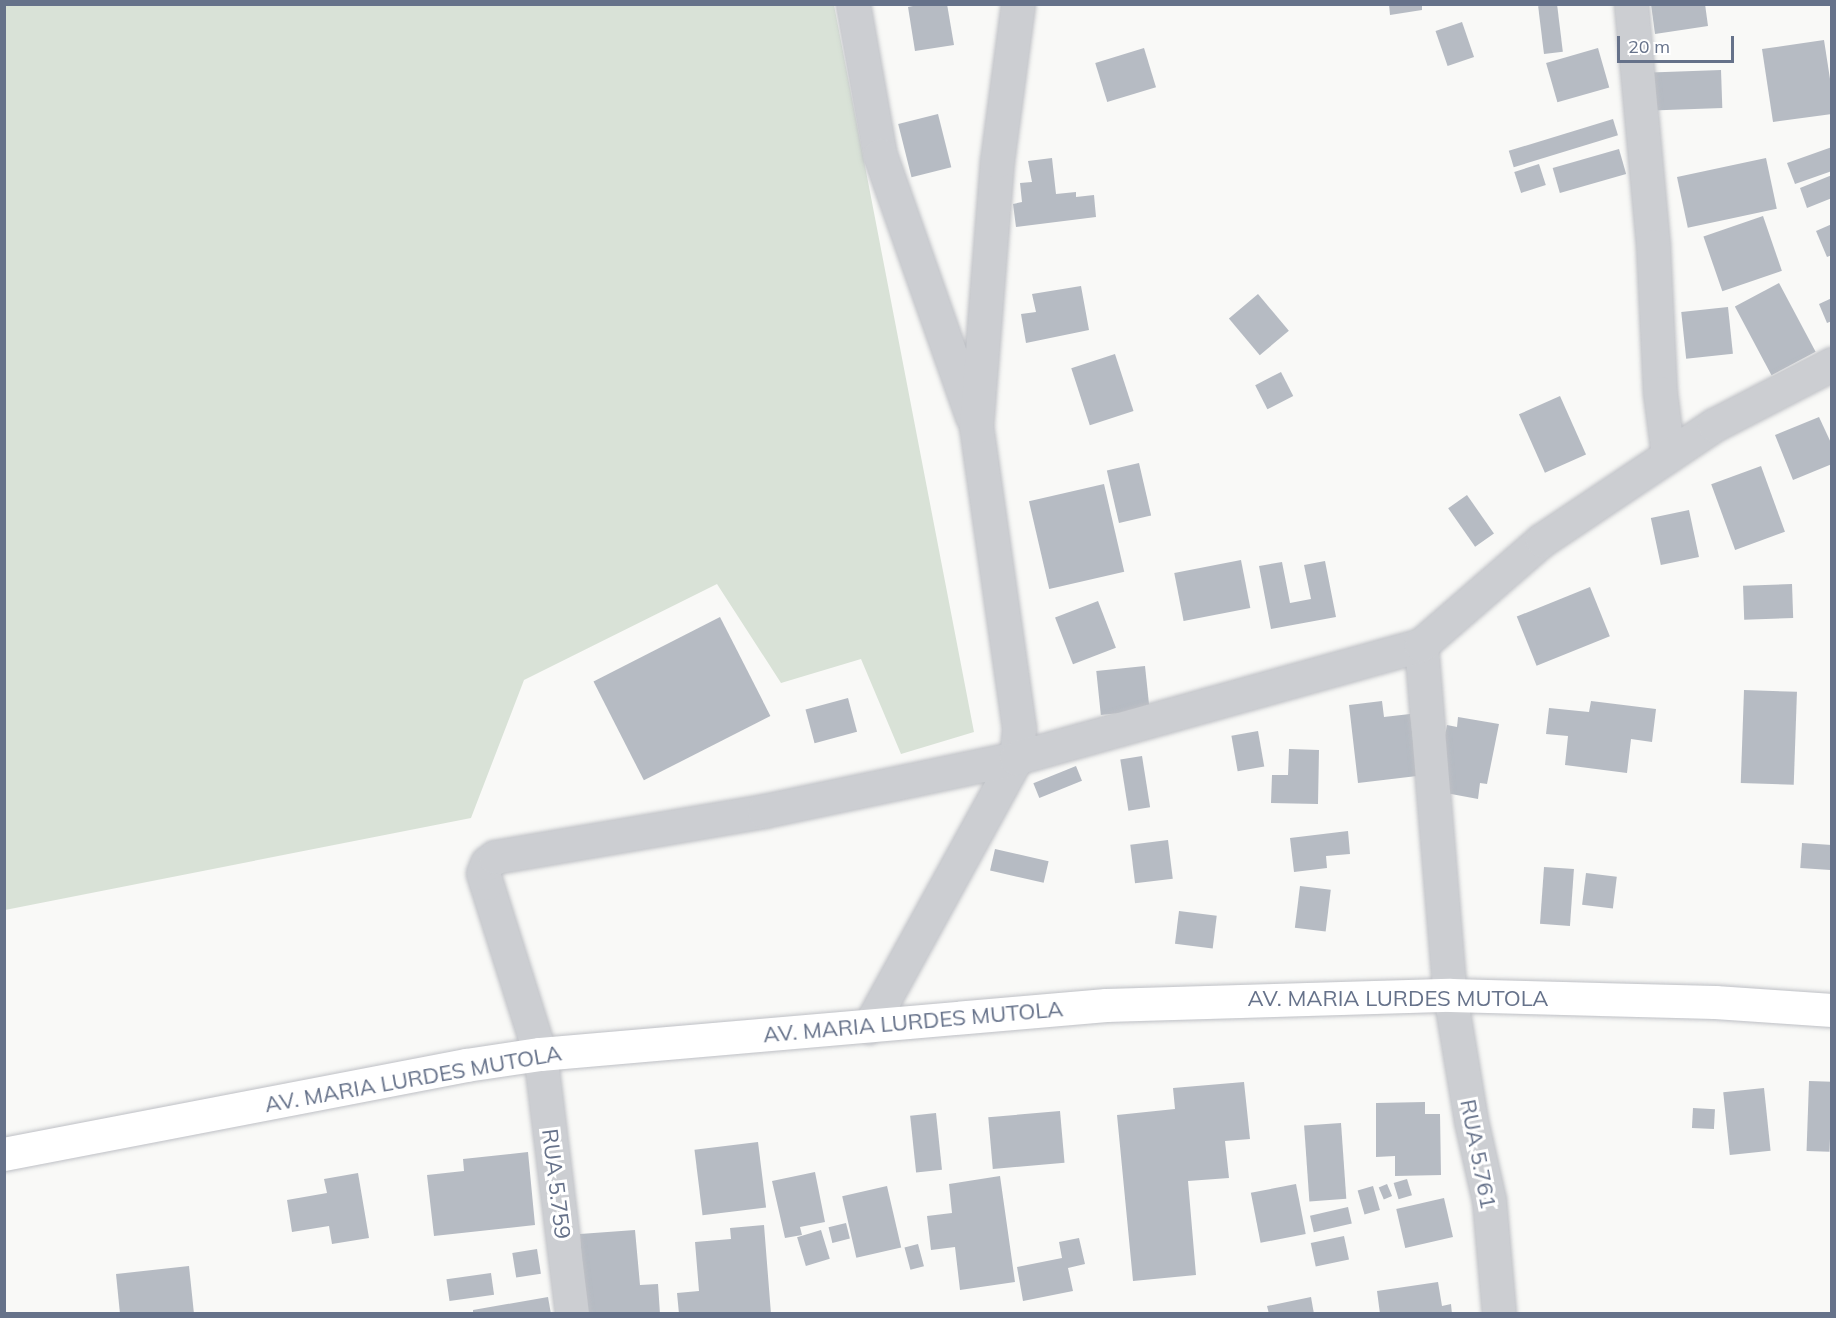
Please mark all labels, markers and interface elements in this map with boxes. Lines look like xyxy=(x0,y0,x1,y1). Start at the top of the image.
scale bar xyxy=(1620,24,1737,62)
text: 20 m xyxy=(1628,35,1670,58)
street label: AV. MARIA LURDES MUTOLA xyxy=(1247,986,1549,1012)
street label: AV. MARIA LURDES MUTOLA xyxy=(762,996,1064,1048)
street label: AV. MARIA LURDES MUTOLA xyxy=(262,1040,564,1118)
street label: RUA 5.761 xyxy=(1454,1097,1502,1211)
street label: RUA 5.759 xyxy=(536,1127,576,1241)

